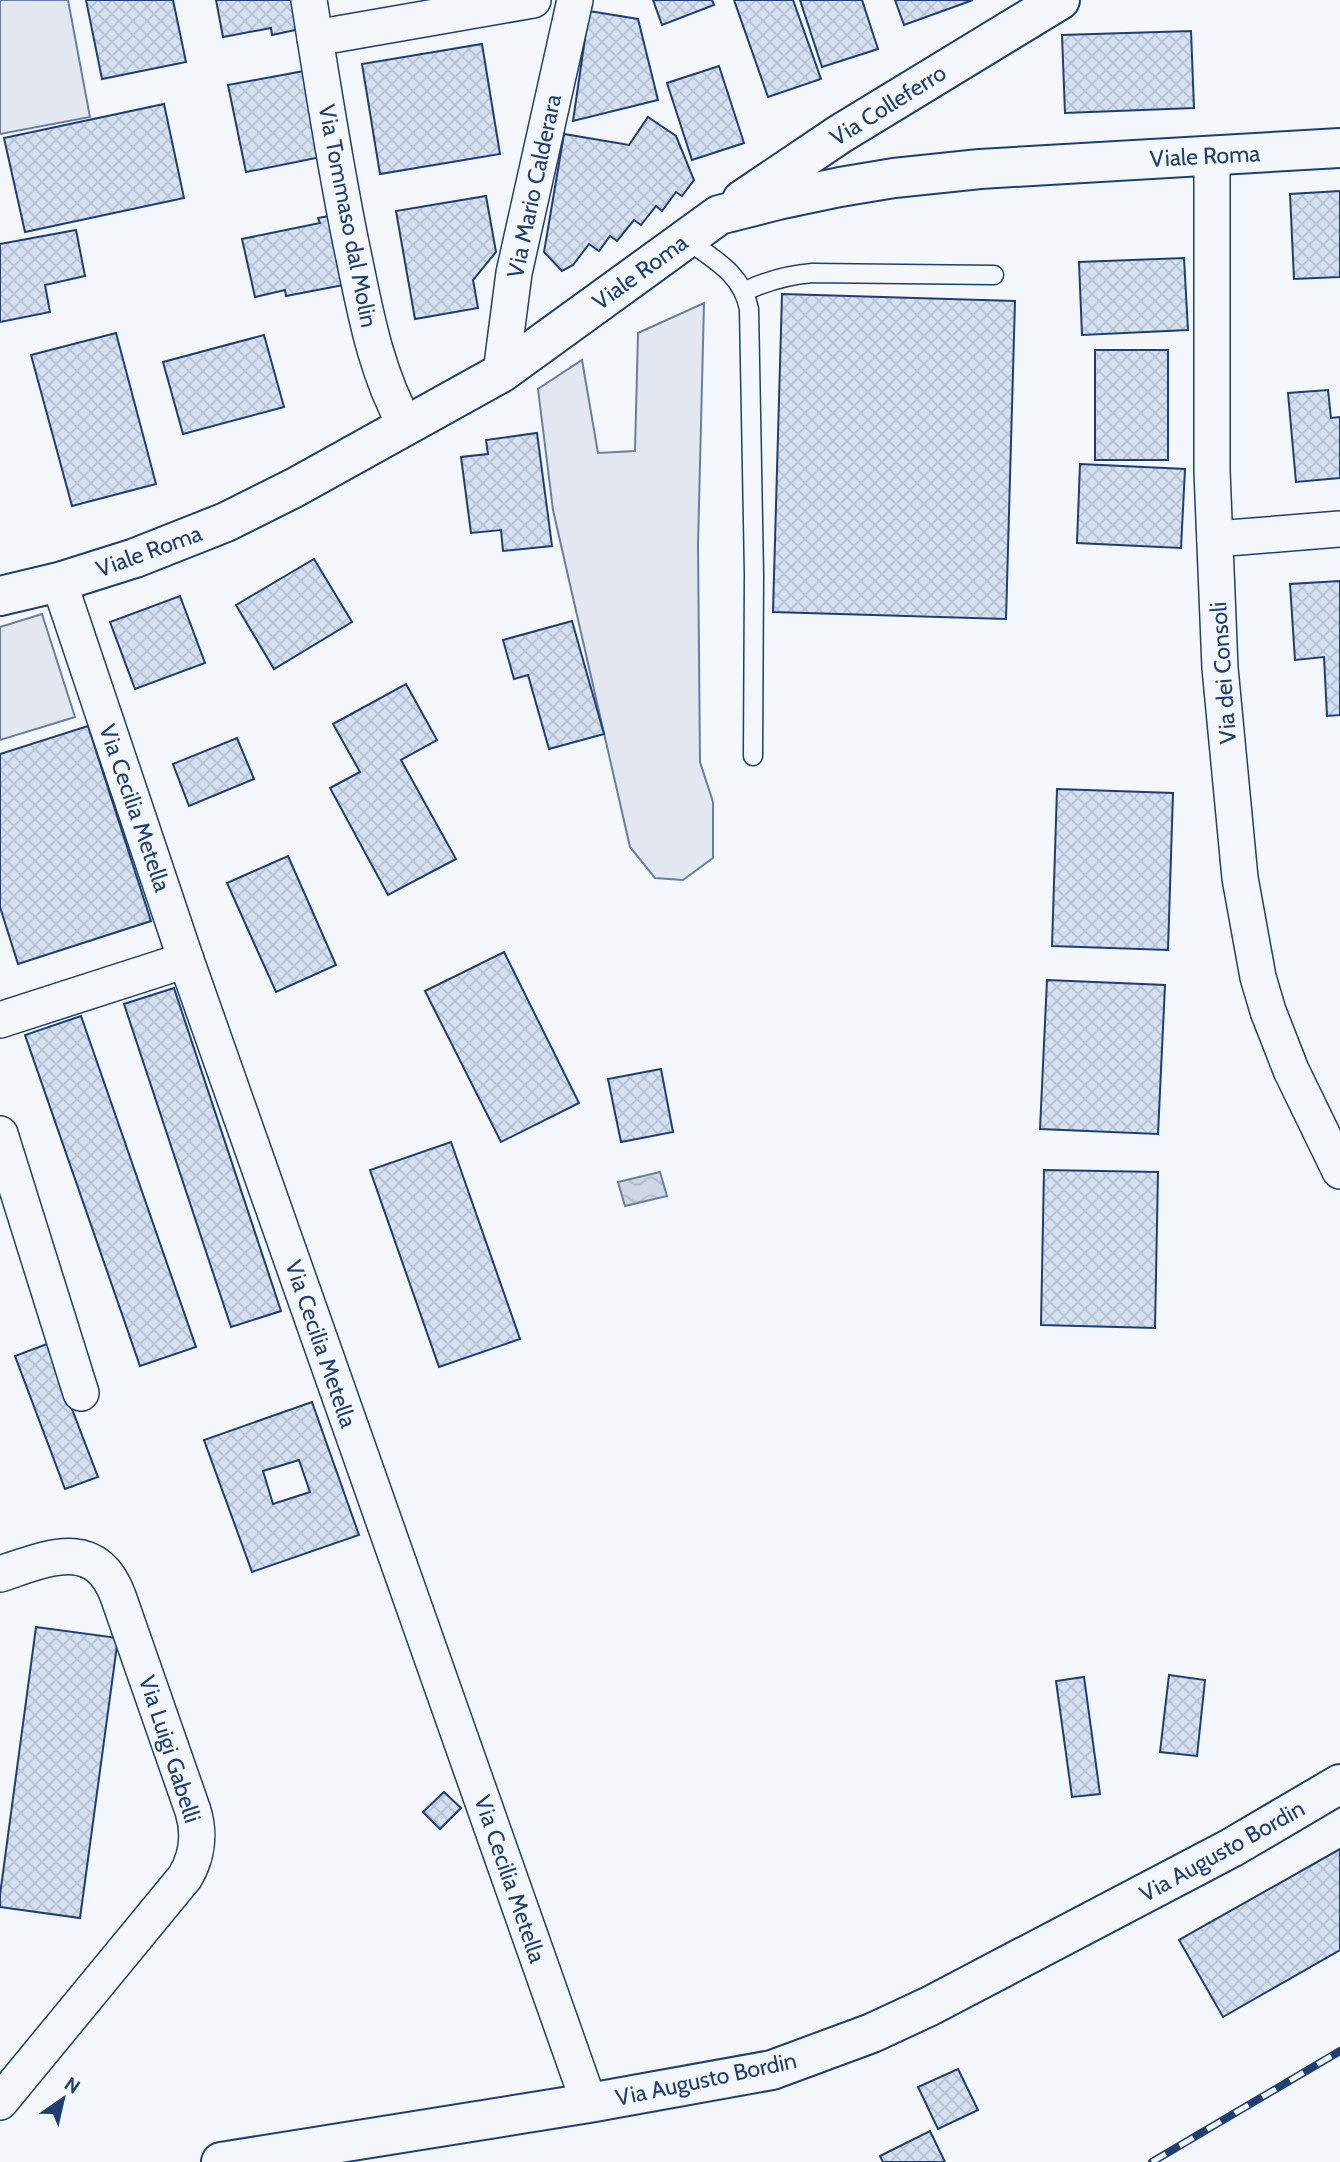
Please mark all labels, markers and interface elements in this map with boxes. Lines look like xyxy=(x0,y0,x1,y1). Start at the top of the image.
street label: Via Colleferro xyxy=(825,58,951,152)
street label: Via Mario Calderara xyxy=(501,92,567,280)
street label: Via Tommaso dal Molin xyxy=(313,102,383,330)
street label: Viale Roma xyxy=(1149,139,1261,173)
street label: Viale Roma xyxy=(587,228,693,316)
street label: Viale Roma xyxy=(92,519,206,583)
street label: Via dei Consoli xyxy=(1204,601,1242,745)
street label: Via Cecilia Metella xyxy=(93,721,177,895)
street label: Via Cecilia Metella xyxy=(279,1257,363,1431)
street label: Via Luigi Gabelli xyxy=(133,1672,207,1826)
street label: Via Cecilia Metella xyxy=(468,1792,552,1966)
street label: Via Augusto Bordin xyxy=(1135,1794,1309,1908)
street label: Via Augusto Bordin xyxy=(613,2046,799,2112)
north arrow xyxy=(28,2064,98,2134)
text: N xyxy=(60,2072,84,2099)

